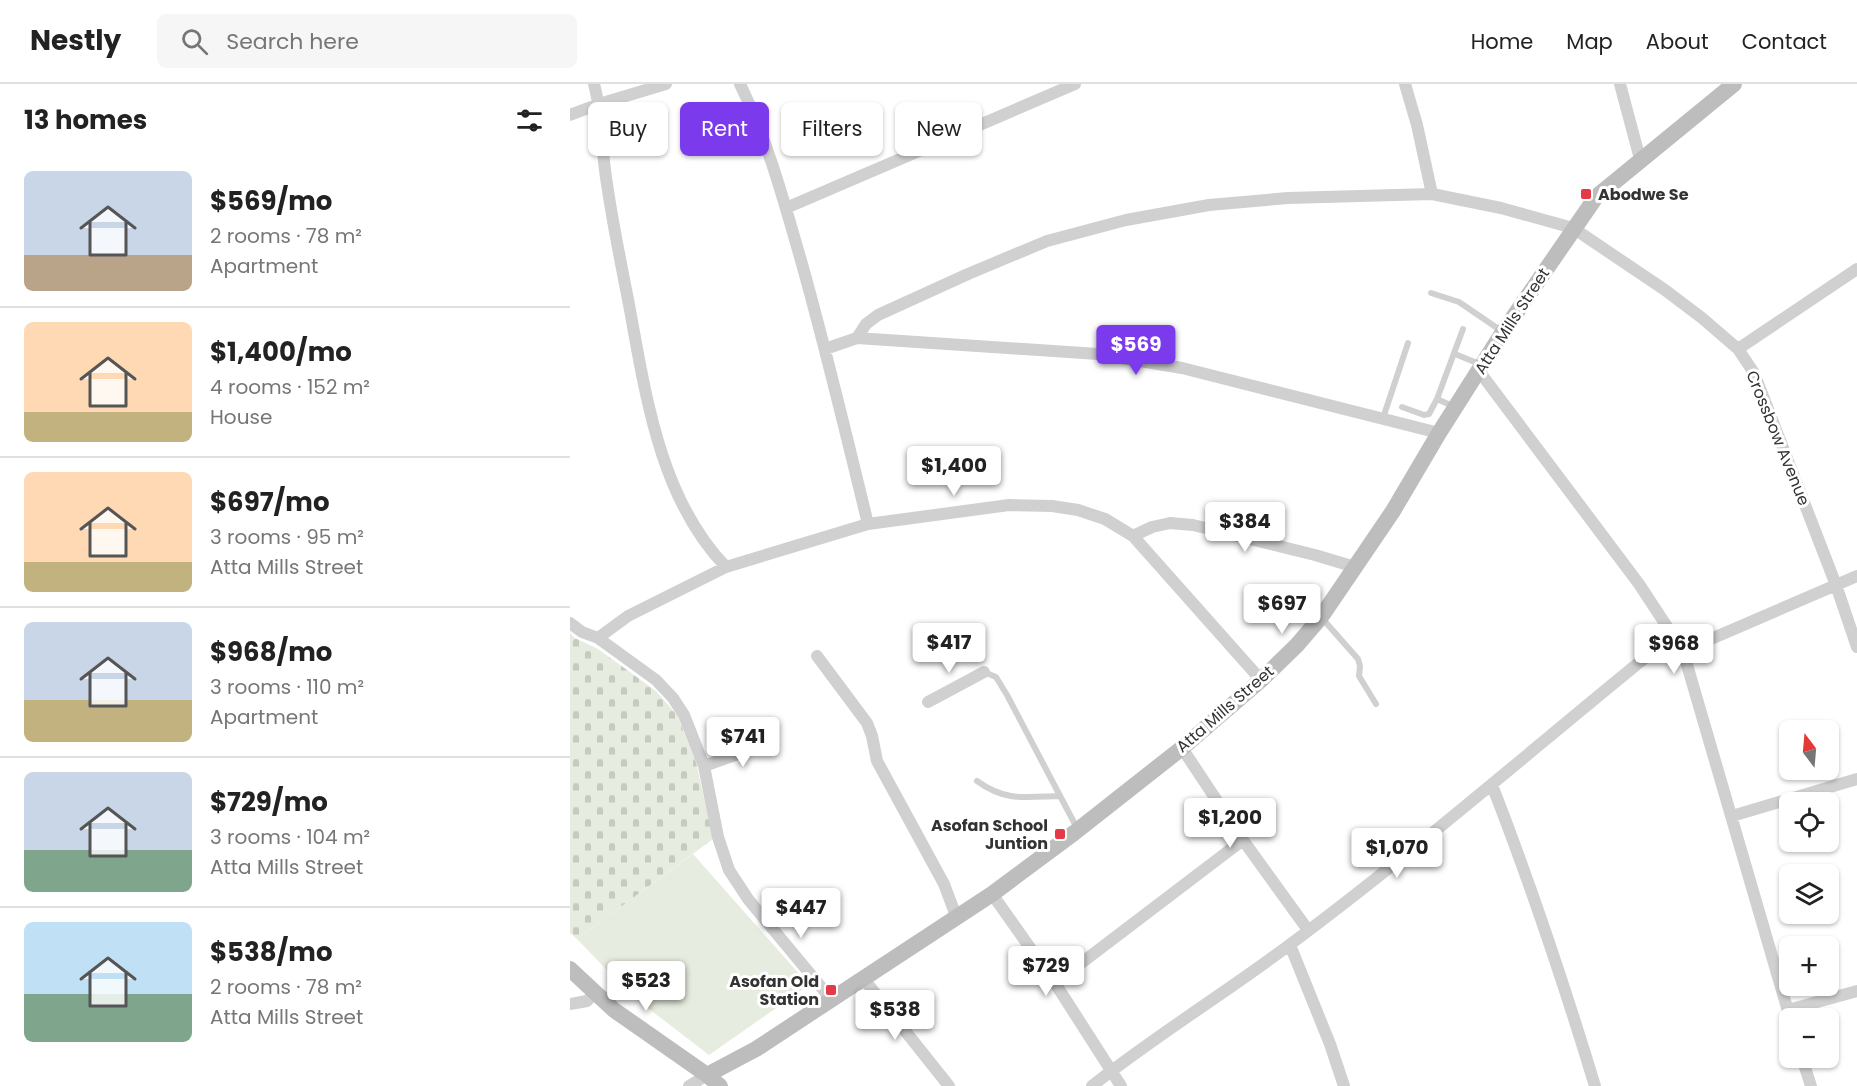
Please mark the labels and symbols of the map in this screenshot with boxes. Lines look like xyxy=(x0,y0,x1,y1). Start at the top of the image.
place label: Abodwe Se xyxy=(1598,183,1689,206)
marker: Abodwe Se xyxy=(1579,187,1593,201)
street label: Atta Mills Street xyxy=(1469,263,1555,379)
pin: $569 xyxy=(1100,325,1172,376)
street label: Crossbow Avenue xyxy=(1740,367,1816,509)
pin: $1,400 xyxy=(905,446,1003,497)
pin: $384 xyxy=(1209,502,1281,553)
pin: $697 xyxy=(1246,584,1318,635)
pin: $417 xyxy=(913,623,985,674)
pin: $968 xyxy=(1638,624,1710,675)
street label: Atta Mills Street xyxy=(1171,660,1279,758)
pin: $741 xyxy=(707,717,779,768)
north arrow xyxy=(1779,720,1839,780)
pin: $1,200 xyxy=(1181,798,1279,849)
place label: Asofan School Juntion xyxy=(931,814,1048,855)
marker: Asofan School Juntion xyxy=(1053,827,1067,841)
pin: $1,070 xyxy=(1348,828,1446,879)
pin: $447 xyxy=(765,888,837,939)
pin: $729 xyxy=(1010,946,1082,997)
pin: $523 xyxy=(610,961,682,1012)
place label: Asofan Old Station xyxy=(729,970,819,1011)
marker: Asofan Old Station xyxy=(824,983,838,997)
pin: $538 xyxy=(859,990,931,1041)

